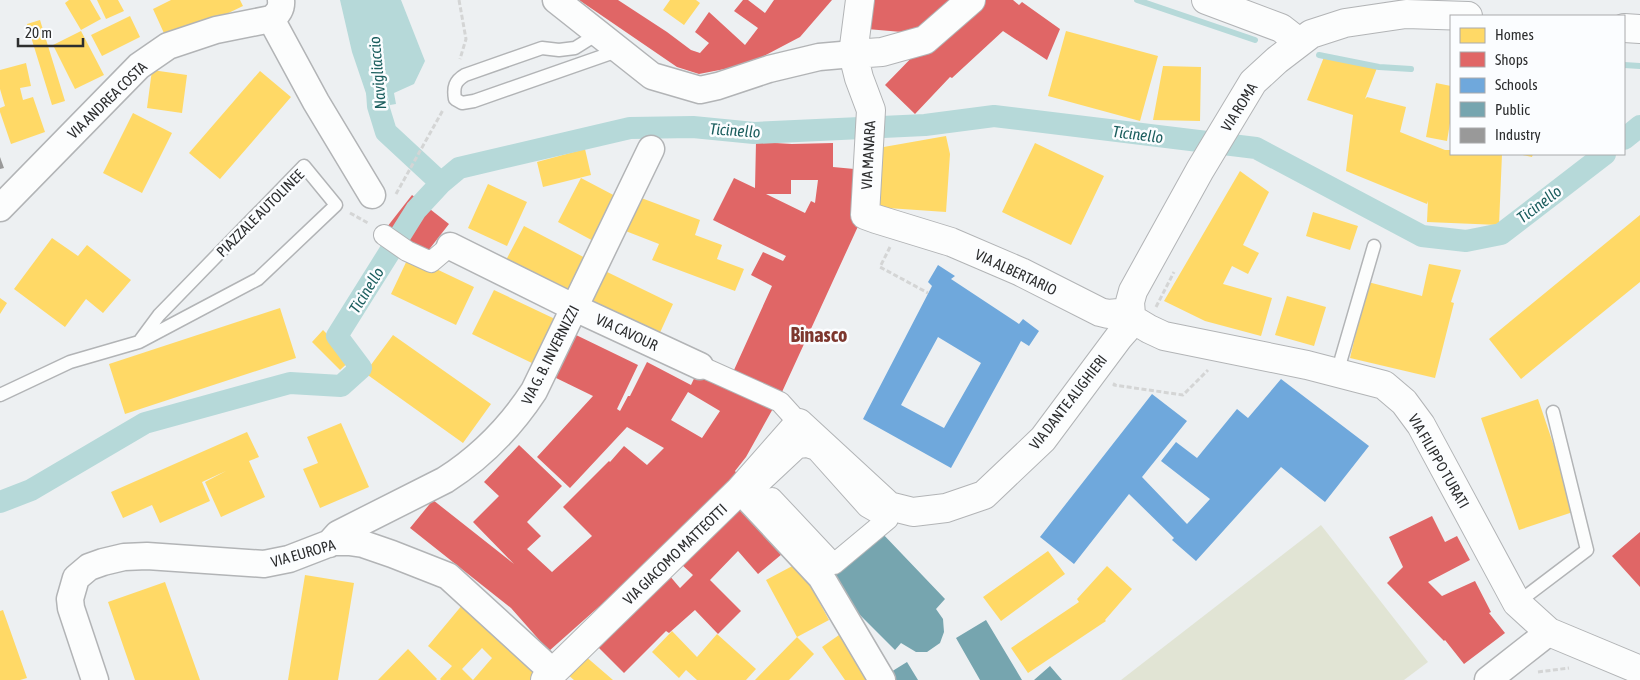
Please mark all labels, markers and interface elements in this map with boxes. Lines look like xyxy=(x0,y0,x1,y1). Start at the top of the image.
scale bar xyxy=(18,15,82,47)
legend xyxy=(1450,15,1625,155)
text: 20 m xyxy=(25,24,52,41)
text: Homes xyxy=(1495,26,1534,43)
water label: Navigliaccio xyxy=(365,36,390,110)
text: Shops xyxy=(1495,51,1528,68)
street label: VIA ANDREA COSTA xyxy=(64,58,151,142)
text: Schools xyxy=(1495,76,1538,93)
street label: VIA ROMA xyxy=(1217,79,1261,134)
text: Public xyxy=(1495,101,1530,118)
water label: Ticinello xyxy=(709,119,761,141)
street label: VIA MANARA xyxy=(858,119,878,190)
water label: Ticinello xyxy=(1112,122,1164,146)
text: Industry xyxy=(1495,126,1541,143)
street label: PIAZZALE AUTOLINEE xyxy=(213,166,307,260)
water label: Ticinello xyxy=(1513,182,1565,226)
street label: VIA ALBERTARIO xyxy=(972,246,1060,298)
water label: Ticinello xyxy=(345,264,387,316)
street label: VIA G. B. INVERNIZZI xyxy=(518,303,582,407)
street label: VIA CAVOUR xyxy=(593,310,661,354)
district label: Binasco xyxy=(791,323,847,346)
street label: VIA DANTE ALIGHIERI xyxy=(1026,351,1110,453)
street label: VIA FILIPPO TURATI xyxy=(1405,411,1473,511)
street label: VIA GIACOMO MATTEOTTI xyxy=(620,500,730,608)
street label: VIA EUROPA xyxy=(269,536,338,570)

